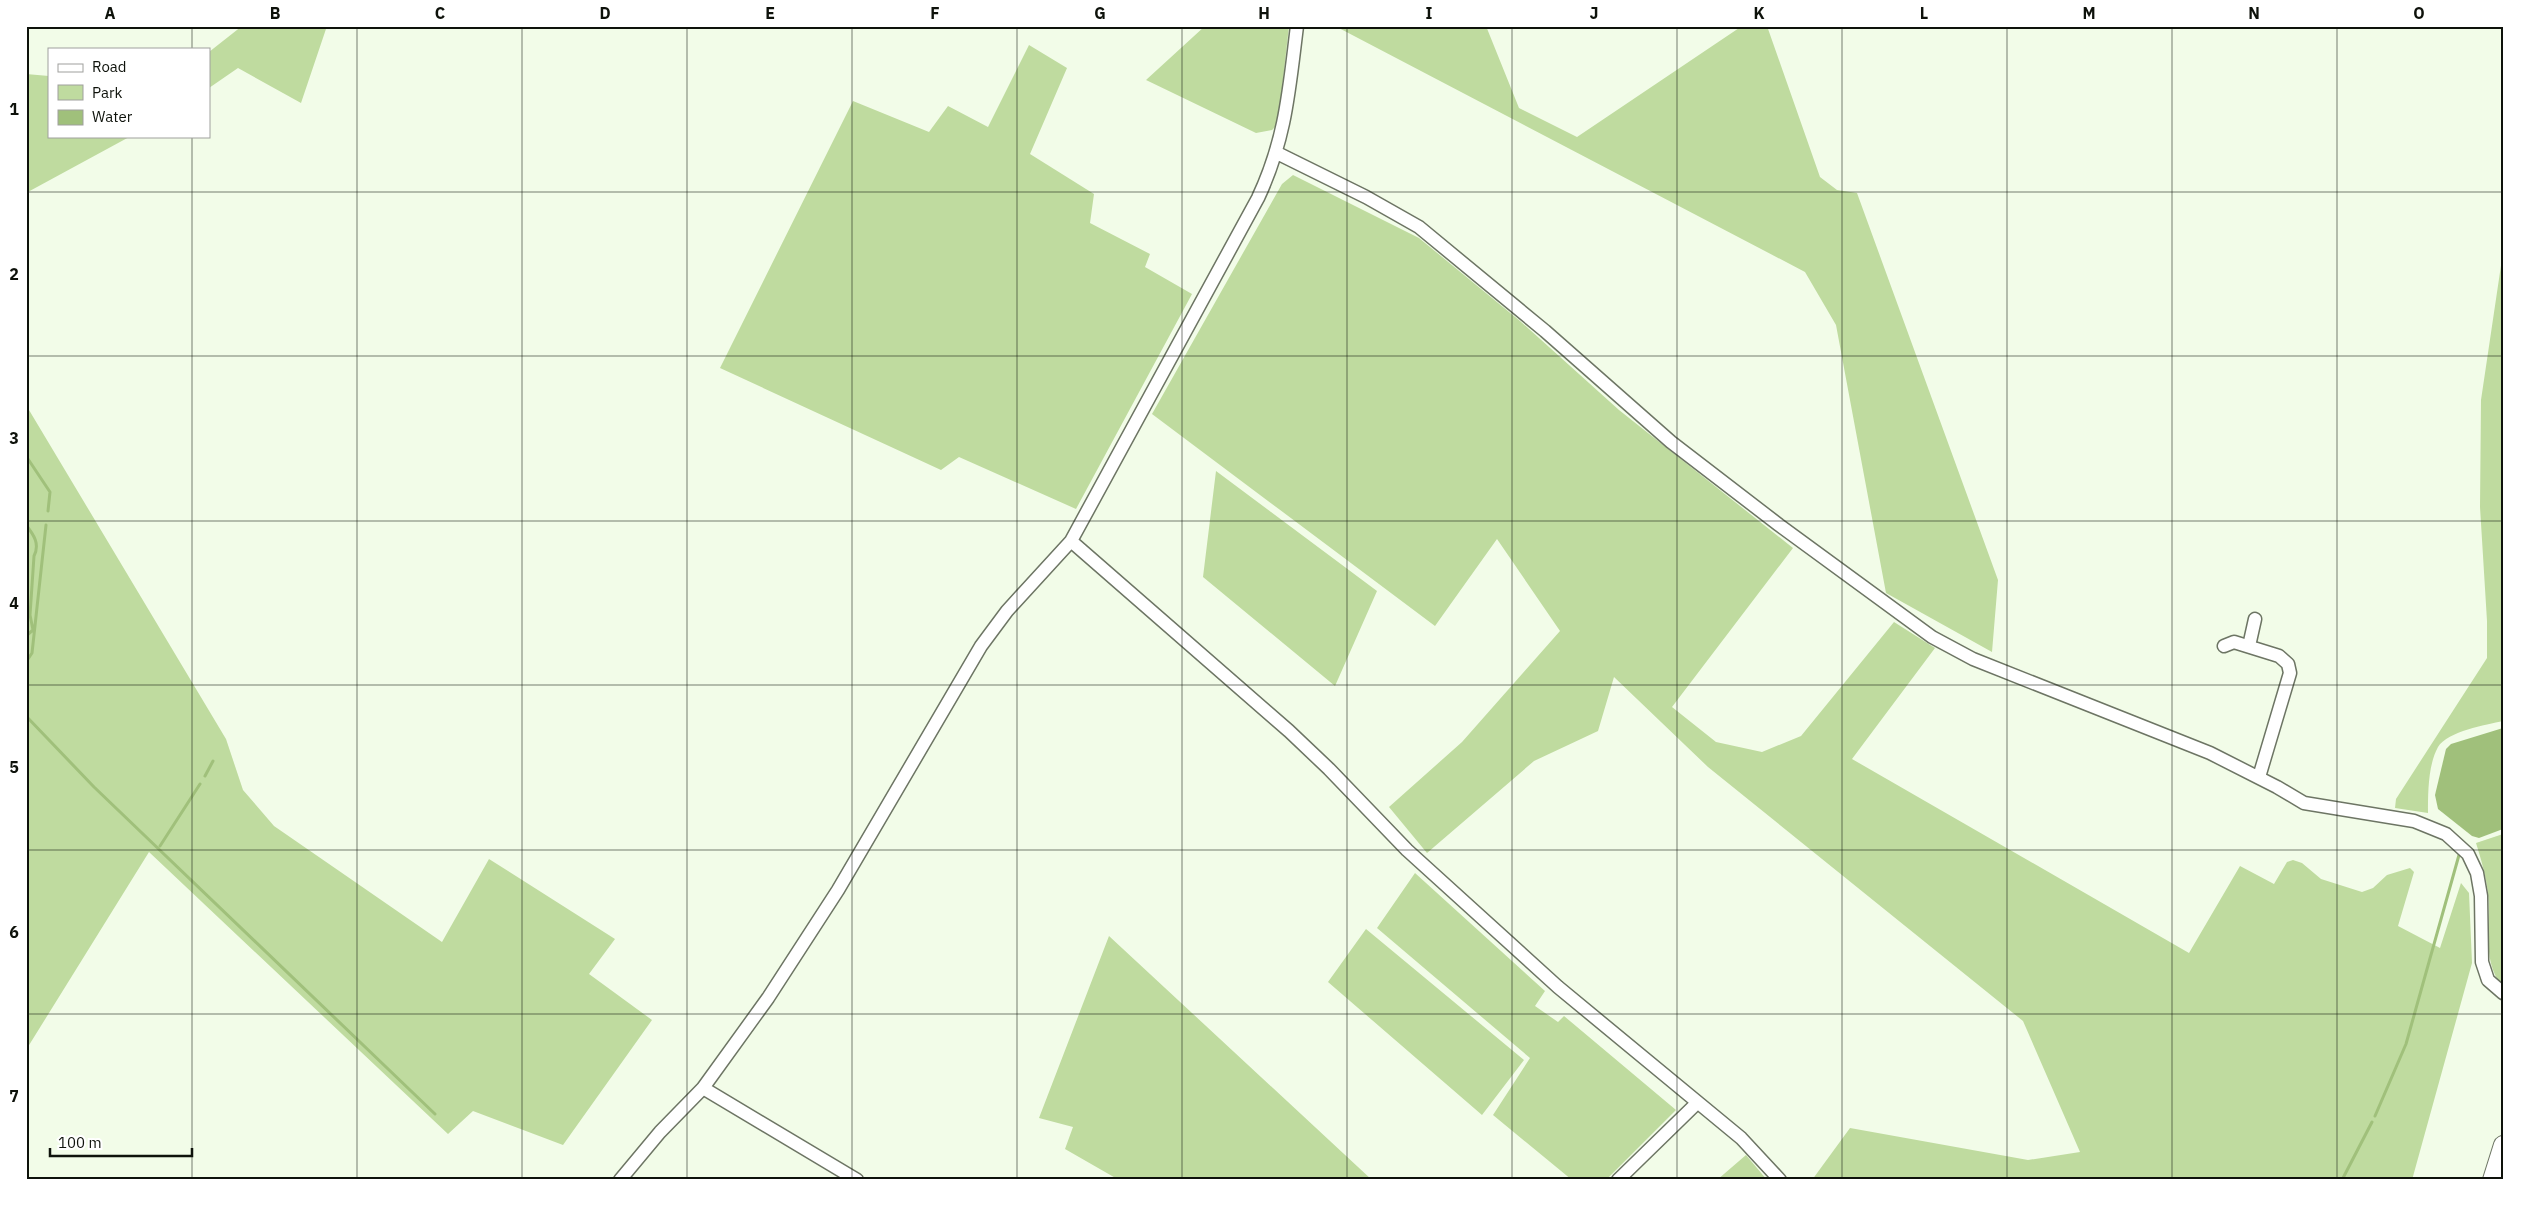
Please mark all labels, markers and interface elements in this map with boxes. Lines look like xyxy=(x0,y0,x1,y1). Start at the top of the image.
text: A xyxy=(105,3,116,23)
text: B xyxy=(270,3,281,23)
text: C xyxy=(435,3,445,23)
text: D xyxy=(599,3,611,23)
text: E xyxy=(765,3,775,23)
text: F xyxy=(930,3,940,23)
text: G xyxy=(1094,3,1106,23)
text: H xyxy=(1258,3,1270,23)
text: I xyxy=(1426,3,1433,23)
text: J xyxy=(1590,3,1598,23)
text: K xyxy=(1753,3,1765,23)
text: L xyxy=(1920,3,1928,23)
text: M xyxy=(2082,3,2096,23)
text: N xyxy=(2248,3,2260,23)
text: O xyxy=(2413,3,2425,23)
legend xyxy=(48,48,210,138)
text: Road xyxy=(92,57,127,76)
text: Park xyxy=(92,83,122,102)
text: 1 xyxy=(9,99,19,119)
text: Water xyxy=(92,107,133,126)
text: 2 xyxy=(9,264,19,284)
text: 3 xyxy=(9,428,19,448)
text: 4 xyxy=(9,593,19,613)
text: 5 xyxy=(9,757,19,777)
text: 6 xyxy=(9,922,19,942)
text: 7 xyxy=(9,1086,19,1106)
scale bar xyxy=(50,1126,192,1158)
text: 100 m xyxy=(58,1133,102,1152)

